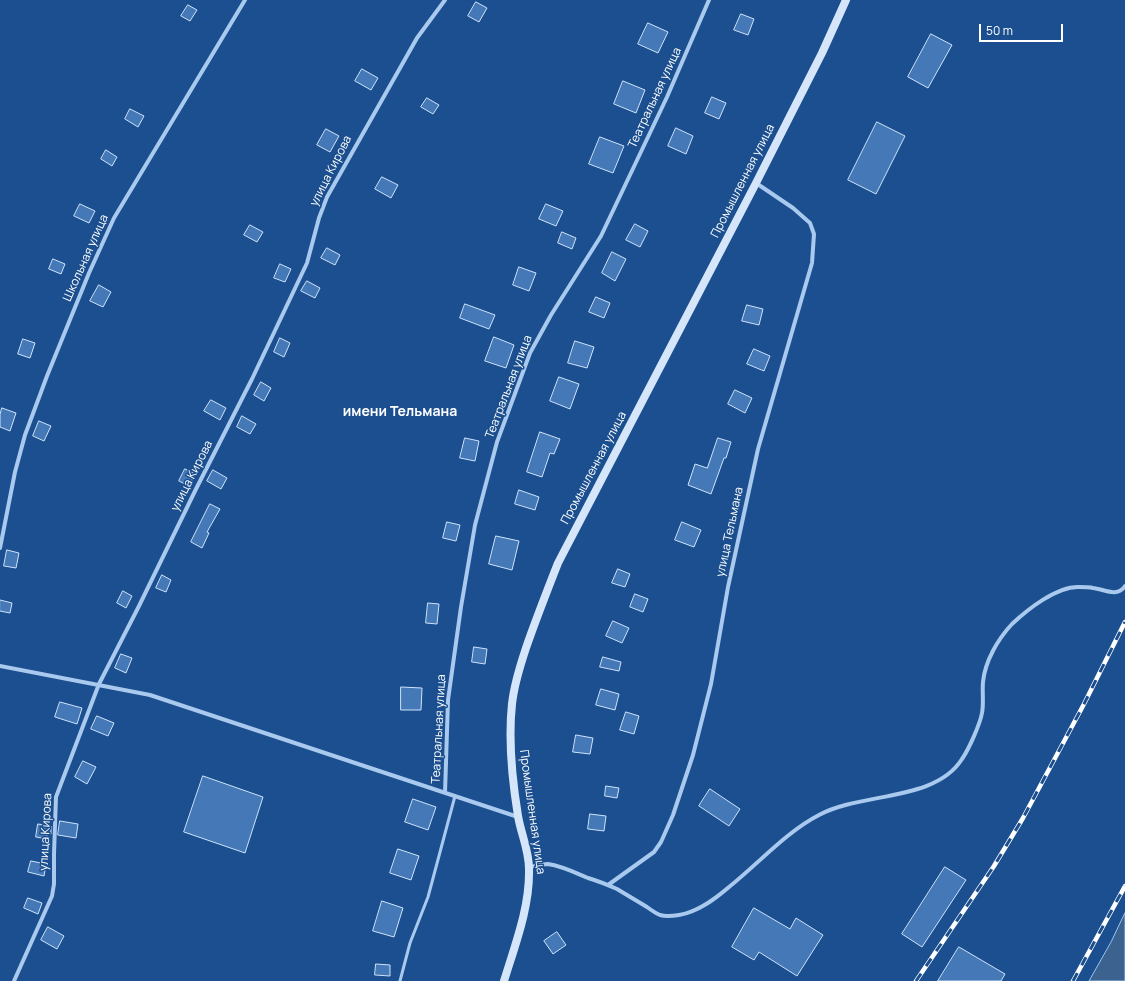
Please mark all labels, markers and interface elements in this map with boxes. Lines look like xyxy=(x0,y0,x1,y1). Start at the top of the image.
scale bar xyxy=(981,16,1065,42)
text: 50 m xyxy=(986,22,1013,39)
street label: Театральная улица xyxy=(625,45,685,151)
street label: Промышленная улица xyxy=(708,122,778,240)
street label: улица Кирова xyxy=(307,133,355,209)
street label: Школьная улица xyxy=(60,212,112,304)
street label: Театральная улица xyxy=(483,333,535,441)
district label: имени Тельмана xyxy=(343,404,457,420)
street label: Промышленная улица xyxy=(558,409,630,527)
street label: улица Кирова xyxy=(168,438,216,514)
street label: улица Тельмана xyxy=(713,486,747,578)
street label: Театральная улица xyxy=(429,674,449,784)
street label: Промышленная улица xyxy=(516,749,548,875)
street label: улица Кирова xyxy=(37,793,55,871)

